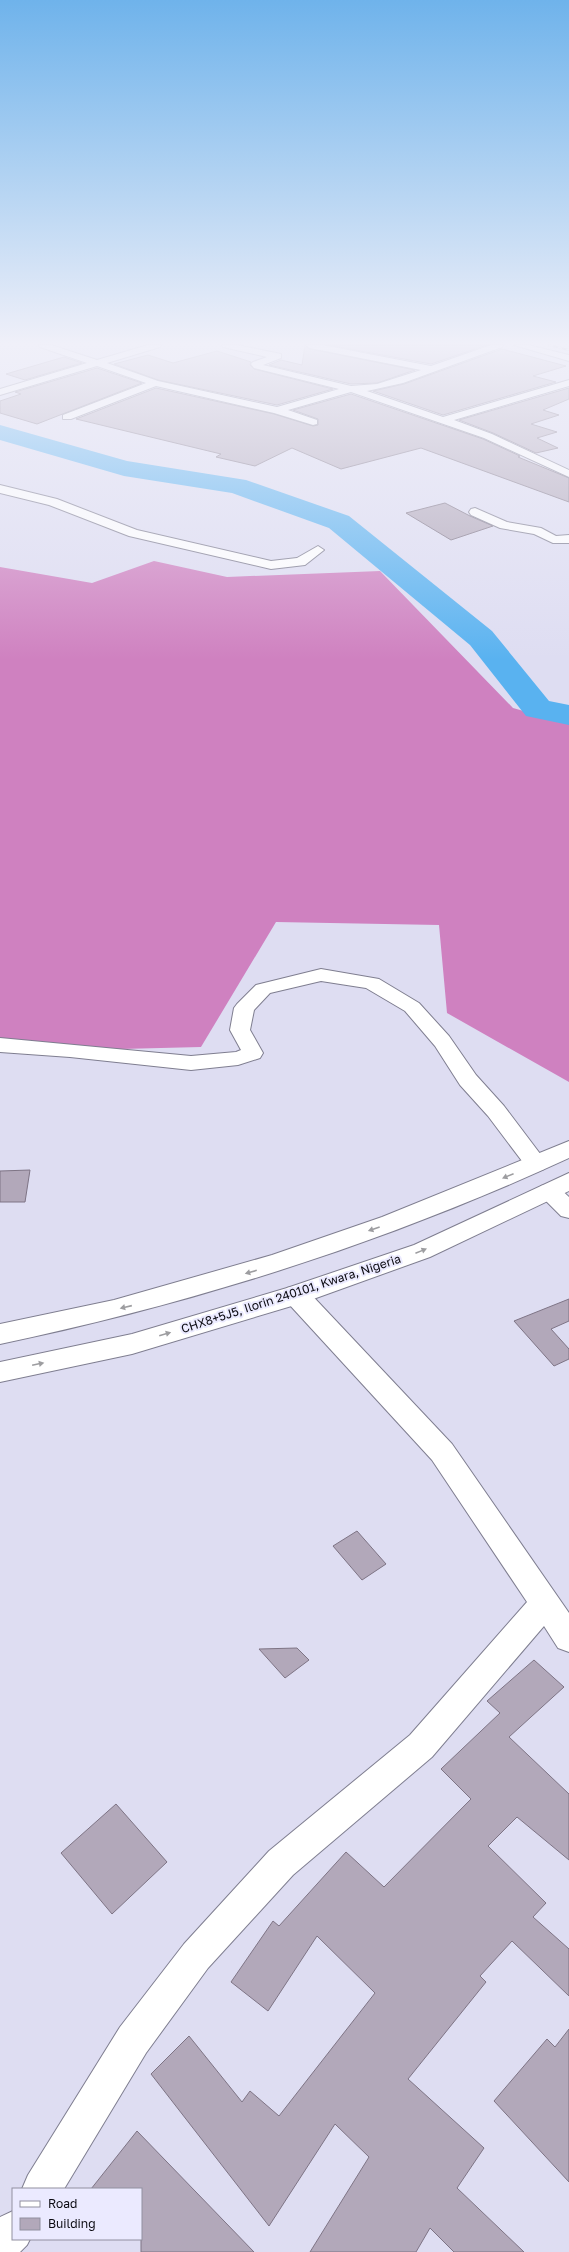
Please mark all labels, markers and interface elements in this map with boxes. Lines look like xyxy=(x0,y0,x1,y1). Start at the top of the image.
one-way arrow xyxy=(501,1173,513,1179)
one-way arrow xyxy=(368,1226,380,1232)
one-way arrow xyxy=(416,1248,428,1254)
street label: CHX8+5J5, Ilorin 240101, Kwara, Nigeria xyxy=(179,1251,403,1336)
one-way arrow xyxy=(245,1269,257,1275)
one-way arrow xyxy=(120,1304,132,1310)
one-way arrow xyxy=(158,1331,171,1337)
one-way arrow xyxy=(32,1361,44,1367)
legend xyxy=(12,2188,142,2240)
text: Road xyxy=(48,2196,77,2211)
text: Building xyxy=(48,2216,96,2231)

